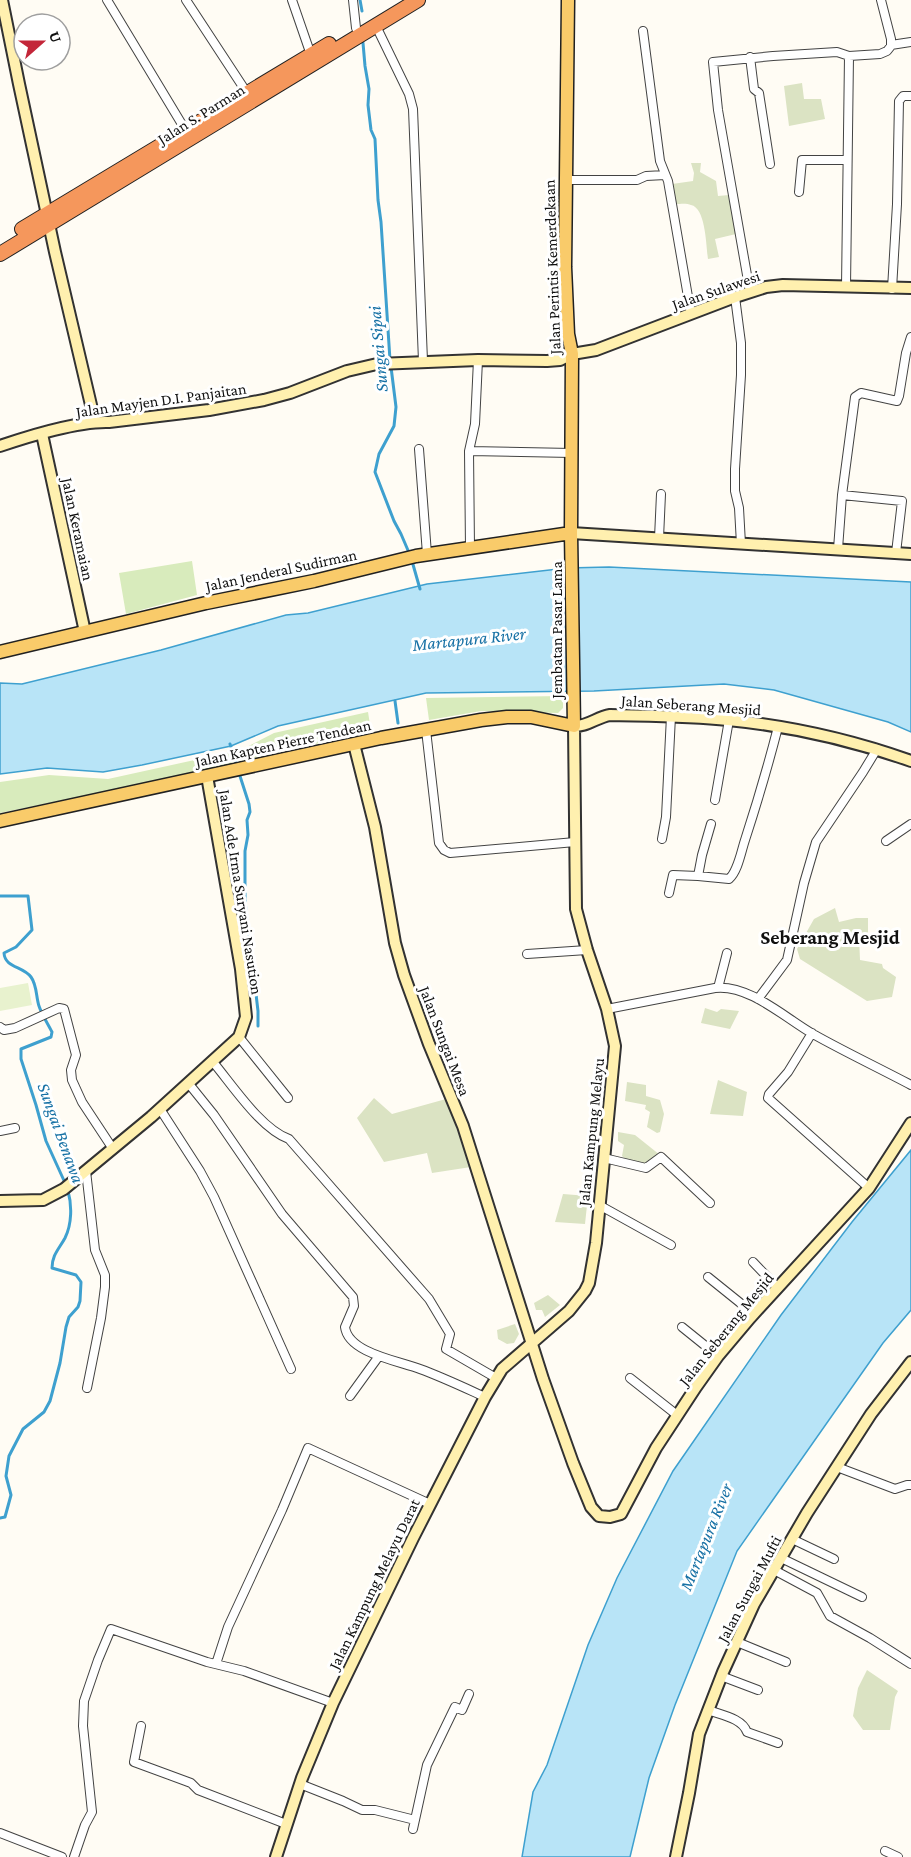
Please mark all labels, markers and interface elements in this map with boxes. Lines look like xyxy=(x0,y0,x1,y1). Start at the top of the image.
north arrow xyxy=(12,12,72,72)
text: U xyxy=(46,29,65,45)
street label: Jalan S. Parman xyxy=(153,80,248,149)
street label: Jalan Perintis Kemerdekaan xyxy=(540,179,565,357)
street label: Jalan Sulawesi xyxy=(668,267,763,315)
water label: Sungai Sipai xyxy=(364,305,392,393)
street label: Jalan Mayjen D.I. Panjaitan xyxy=(73,380,248,422)
street label: Jalan Keramaian xyxy=(57,474,97,583)
street label: Jalan Jenderal Sudirman xyxy=(202,546,359,596)
street label: Jembatan Pasar Lama xyxy=(548,561,566,701)
water label: Martapura River xyxy=(410,623,527,655)
street label: Jalan Seberang Mesjid xyxy=(618,691,762,719)
street label: Jalan Kapten Pierre Tendean xyxy=(192,716,373,771)
street label: Jalan Ade Irma Suryani Nasution xyxy=(215,786,266,996)
district label: Seberang Mesjid xyxy=(760,926,900,949)
street label: Jalan Sungai Mesa xyxy=(415,982,474,1099)
street label: Jalan Kampung Melayu xyxy=(575,1057,608,1209)
water label: Sungai Benawa xyxy=(34,1080,89,1186)
street label: Jalan Seberang Mesjid xyxy=(674,1269,778,1391)
water label: Martapura River xyxy=(675,1480,737,1595)
street label: Jalan Kampung Melayu Darat xyxy=(324,1495,424,1674)
street label: Jalan Sungai Mufti xyxy=(713,1533,785,1647)

